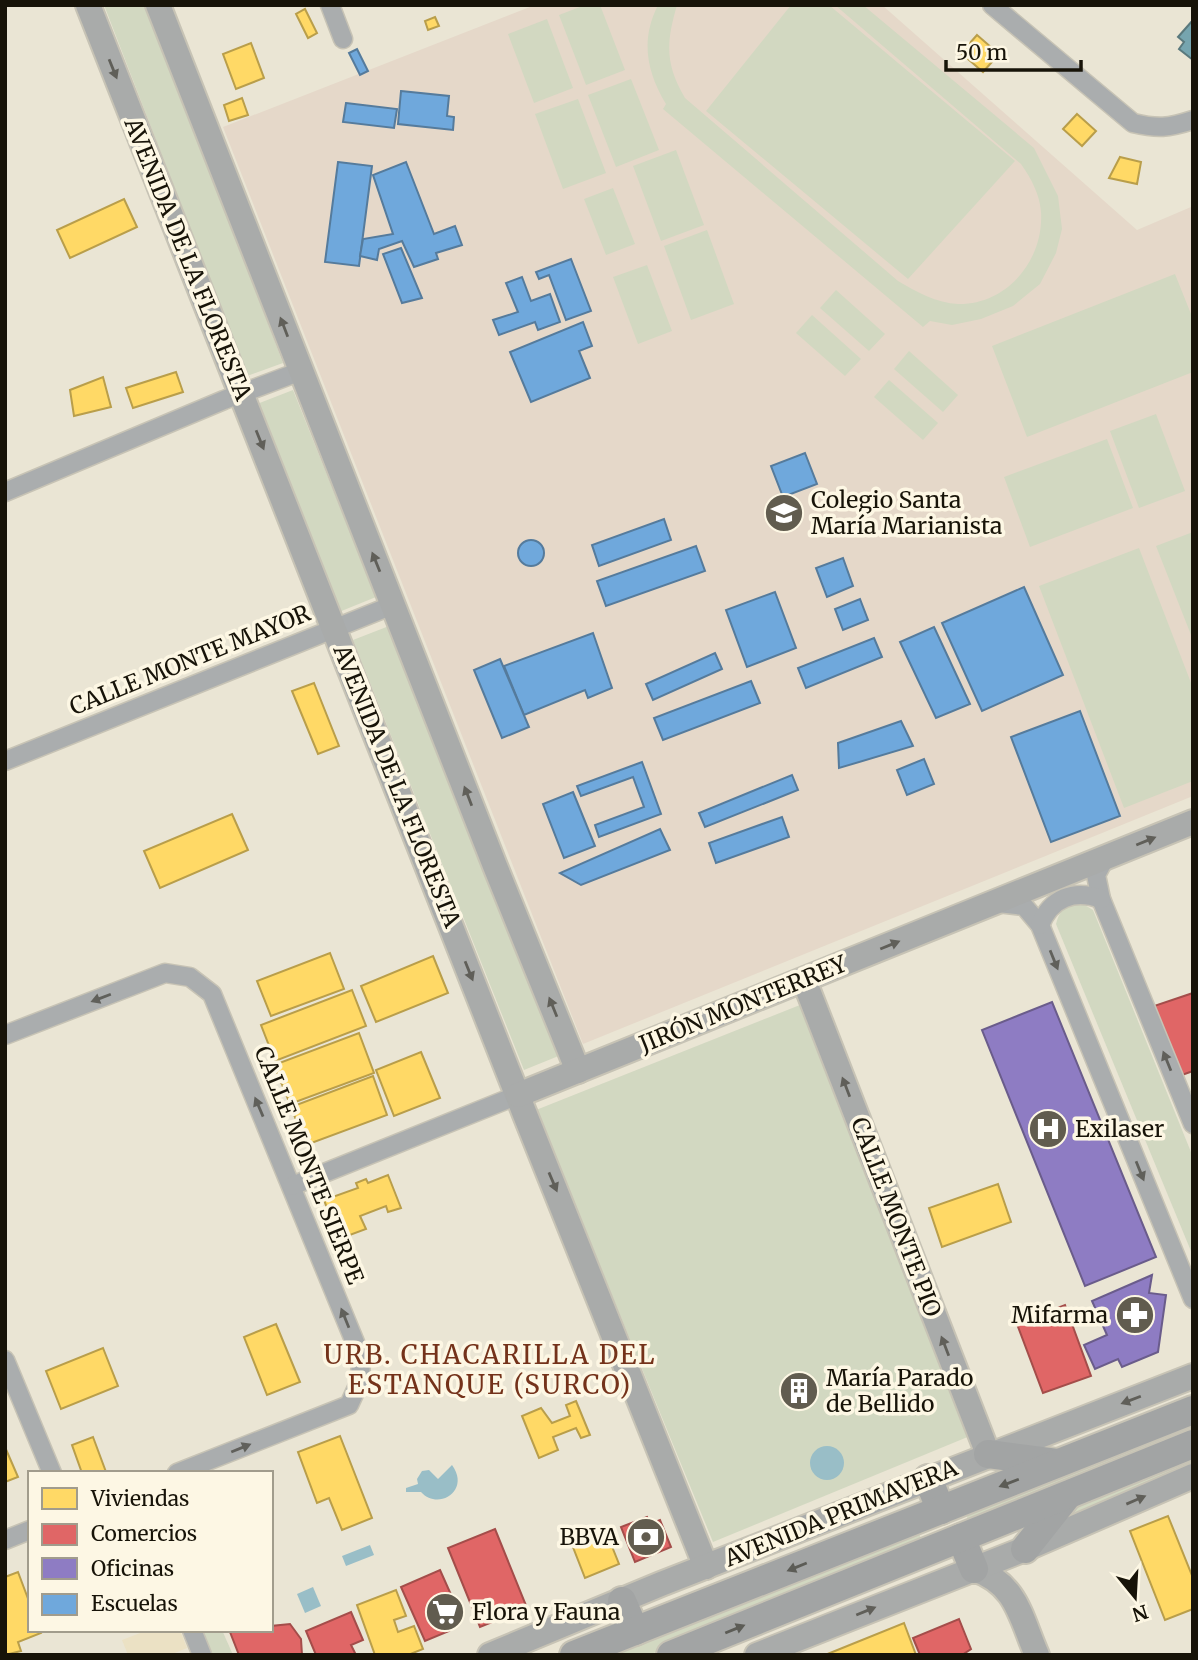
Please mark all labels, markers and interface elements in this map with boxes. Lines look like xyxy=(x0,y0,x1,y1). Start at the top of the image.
scale bar xyxy=(946,28,1081,72)
text: 50 m xyxy=(956,39,1007,66)
one-way arrow xyxy=(108,58,119,79)
street label: AVENIDA DE LA FLORESTA xyxy=(118,112,259,405)
one-way arrow xyxy=(278,317,289,338)
one-way arrow xyxy=(254,430,265,451)
place label: Colegio Santa María Marianista xyxy=(811,485,1002,540)
school or university icon: Colegio Santa María Marianista xyxy=(763,492,805,534)
one-way arrow xyxy=(371,551,382,572)
street label: CALLE MONTE MAYOR xyxy=(65,598,314,721)
street label: AVENIDA DE LA FLORESTA xyxy=(327,639,468,932)
one-way arrow xyxy=(462,786,473,807)
one-way arrow xyxy=(1135,836,1156,847)
one-way arrow xyxy=(879,939,900,950)
street label: JIRÓN MONTERREY xyxy=(634,948,852,1059)
one-way arrow xyxy=(1049,950,1060,971)
one-way arrow xyxy=(464,960,475,981)
one-way arrow xyxy=(91,992,112,1003)
one-way arrow xyxy=(547,997,558,1018)
street label: CALLE MONTE SIERPE xyxy=(248,1042,371,1288)
one-way arrow xyxy=(1161,1050,1172,1071)
one-way arrow xyxy=(840,1077,851,1098)
one-way arrow xyxy=(253,1097,264,1118)
hospital icon: Exilaser xyxy=(1027,1108,1069,1150)
street label: CALLE MONTE PIO xyxy=(845,1113,948,1321)
place label: Exilaser xyxy=(1075,1114,1164,1143)
one-way arrow xyxy=(1135,1160,1146,1181)
one-way arrow xyxy=(547,1172,559,1192)
pharmacy icon: Mifarma xyxy=(1114,1294,1156,1336)
place label: Mifarma xyxy=(1011,1300,1108,1329)
one-way arrow xyxy=(340,1307,351,1328)
one-way arrow xyxy=(939,1335,950,1356)
district label: URB. CHACARILLA DEL ESTANQUE (SURCO) xyxy=(323,1338,657,1401)
place label: María Parado de Bellido xyxy=(826,1363,973,1418)
building icon: María Parado de Bellido xyxy=(778,1370,820,1412)
one-way arrow xyxy=(1121,1394,1142,1405)
one-way arrow xyxy=(230,1442,251,1453)
street label: AVENIDA PRIMAVERA xyxy=(719,1452,962,1573)
legend xyxy=(28,1471,273,1632)
one-way arrow xyxy=(998,1478,1019,1489)
text: Viviendas xyxy=(90,1485,189,1512)
one-way arrow xyxy=(1125,1494,1146,1505)
bank icon: BBVA xyxy=(625,1516,667,1558)
text: Comercios xyxy=(91,1520,197,1547)
place label: BBVA xyxy=(559,1522,620,1551)
text: Oficinas xyxy=(91,1555,174,1582)
one-way arrow xyxy=(786,1561,807,1572)
north arrow xyxy=(1100,1562,1170,1632)
text: Escuelas xyxy=(91,1590,178,1617)
supermarket icon: Flora y Fauna xyxy=(424,1591,466,1633)
place label: Flora y Fauna xyxy=(472,1597,620,1626)
text: N xyxy=(1129,1599,1151,1627)
one-way arrow xyxy=(856,1606,877,1617)
one-way arrow xyxy=(724,1623,745,1634)

